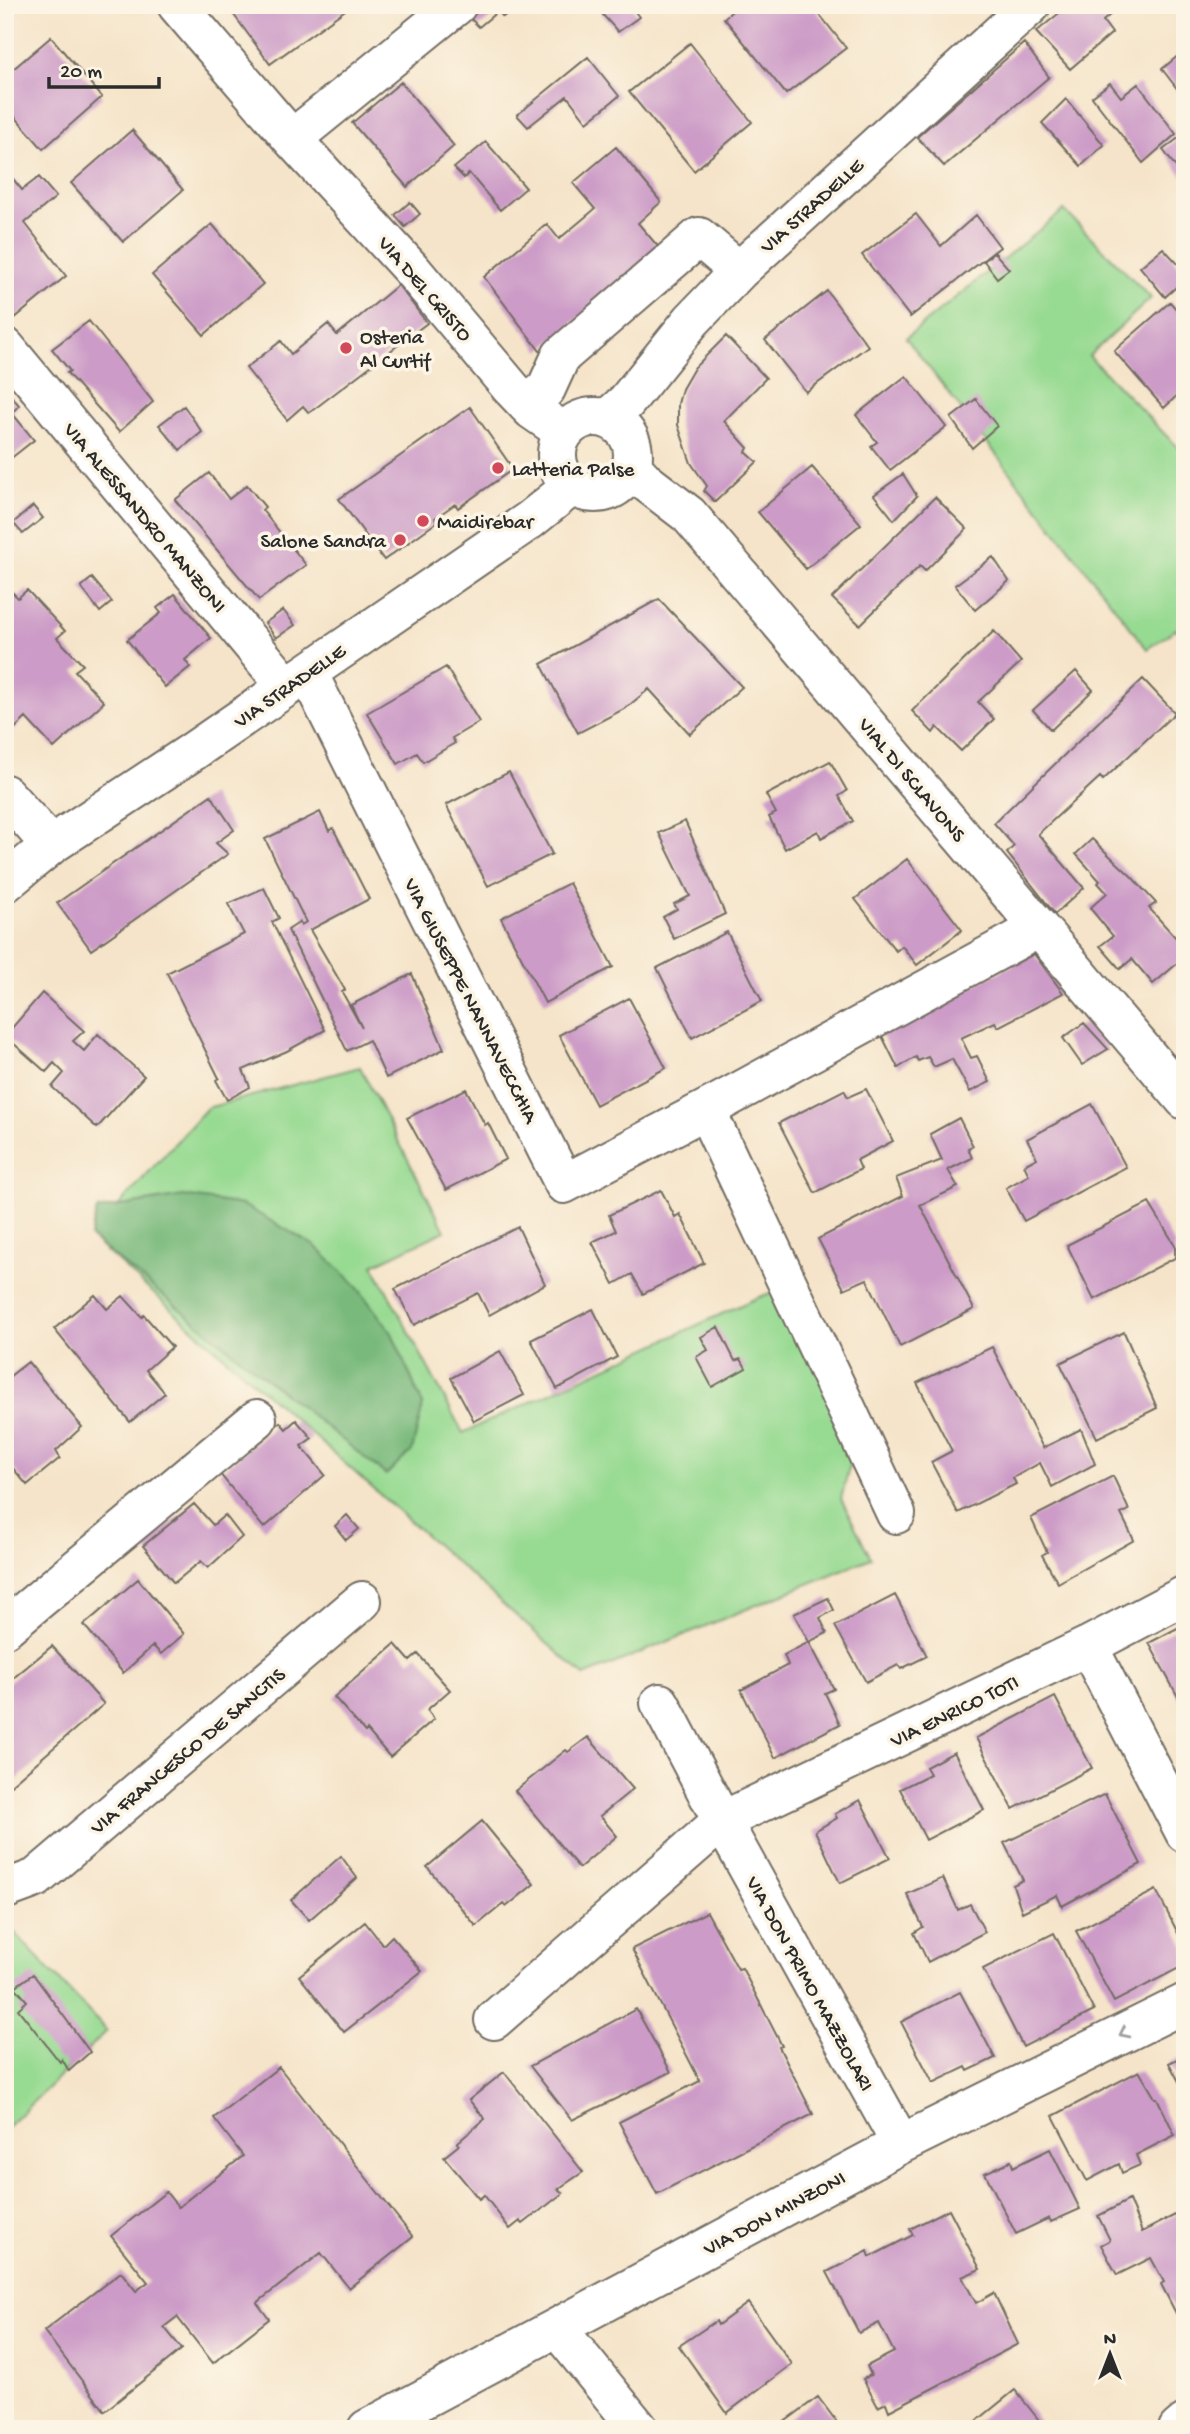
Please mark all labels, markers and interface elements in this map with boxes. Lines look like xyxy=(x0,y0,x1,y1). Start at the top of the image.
scale bar xyxy=(49,46,159,90)
text: 20 m xyxy=(60,61,102,86)
street label: VIA STRADELLE xyxy=(756,154,871,261)
street label: VIA DEL CRISTO xyxy=(370,232,476,348)
place label: Osteria Al Curtif xyxy=(360,327,432,376)
marker: Osteria Al Curtif xyxy=(338,340,354,356)
street label: VIA ALESSANDRO MANZONI xyxy=(56,418,230,620)
place label: Latteria Palse xyxy=(512,459,636,484)
marker: Latteria Palse xyxy=(490,460,506,476)
place label: Maidirebar xyxy=(437,512,535,537)
marker: Maidirebar xyxy=(415,513,431,529)
place label: Salone Sandra xyxy=(261,531,387,556)
marker: Salone Sandra xyxy=(392,532,408,548)
street label: VIA STRADELLE xyxy=(230,640,352,736)
street label: VIAL DI SCLAVONS xyxy=(850,713,970,849)
street label: VIA GIUSEPPE NANNAVECCHIA xyxy=(396,874,542,1130)
street label: VIA FRANCESCO DE SANCTIS xyxy=(86,1664,292,1842)
street label: VIA ENRICO TOTI xyxy=(886,1671,1024,1755)
street label: VIA DON PRIMO MAZZOLARI xyxy=(738,1872,877,2097)
one-way arrow xyxy=(1119,2025,1131,2039)
street label: VIA DON MINZONI xyxy=(699,2167,851,2264)
north arrow xyxy=(1074,2318,1144,2388)
text: N xyxy=(1104,2329,1116,2352)

